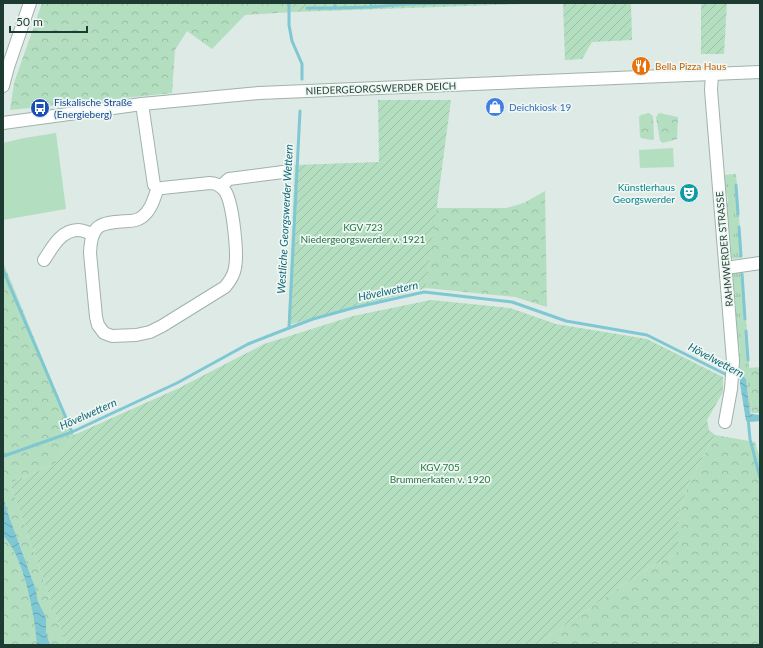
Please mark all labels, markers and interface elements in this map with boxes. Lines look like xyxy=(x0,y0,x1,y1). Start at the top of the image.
scale bar xyxy=(10,8,87,34)
text: 50 m xyxy=(16,14,43,29)
restaurant icon: Bella Pizza Haus xyxy=(630,55,652,77)
place label: Bella Pizza Haus xyxy=(655,60,726,72)
street label: NIEDERGEORGSWERDER DEICH xyxy=(305,79,457,97)
place label: Fiskalische Straße (Energieberg) xyxy=(54,96,132,120)
shop icon: Deichkiosk 19 xyxy=(484,96,506,118)
bus stop icon: Fiskalische Straße (Energieberg) xyxy=(29,97,51,119)
place label: Deichkiosk 19 xyxy=(509,101,571,113)
water label: Westliche Georgswerder Wettern xyxy=(274,144,295,294)
place label: Künstlerhaus Georgswerder xyxy=(613,181,675,205)
theatre icon: Künstlerhaus Georgswerder xyxy=(678,182,700,204)
street label: RAHMWERDER STRASSE xyxy=(713,191,735,307)
park label: KGV 723 Niedergeorgswerder v. 1921 xyxy=(301,221,426,245)
water label: Hövelwettern xyxy=(357,278,419,303)
water label: Hövelwettern xyxy=(686,339,746,380)
water label: Hövelwettern xyxy=(57,395,119,432)
park label: KGV 705 Brummerkaten v. 1920 xyxy=(390,461,490,485)

